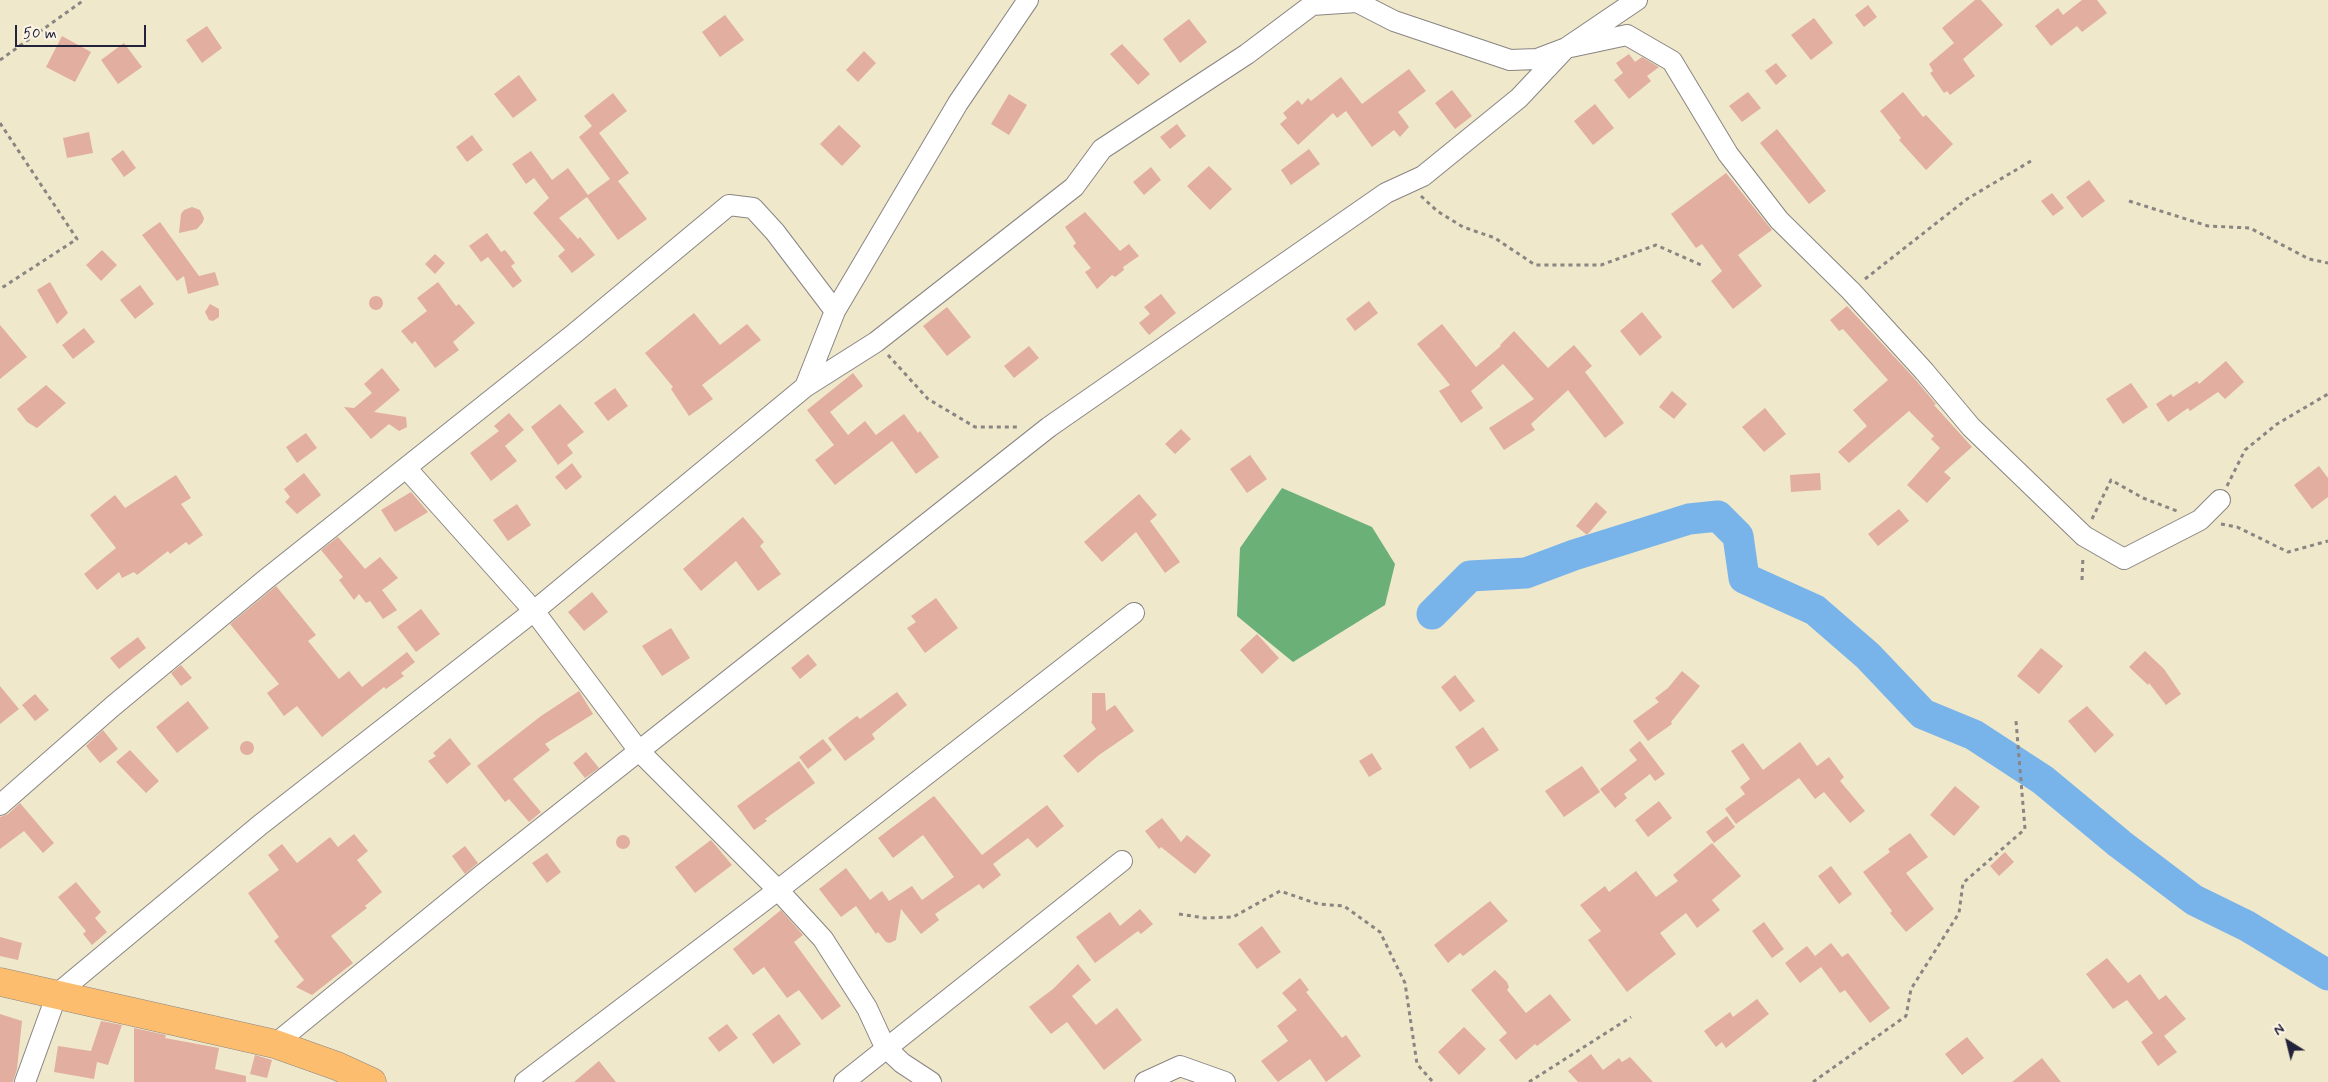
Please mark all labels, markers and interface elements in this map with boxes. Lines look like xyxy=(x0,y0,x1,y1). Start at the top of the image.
scale bar xyxy=(18,15,149,47)
text: 50 m xyxy=(23,24,57,44)
north arrow xyxy=(2263,1017,2313,1067)
text: N xyxy=(2270,1020,2288,1040)

